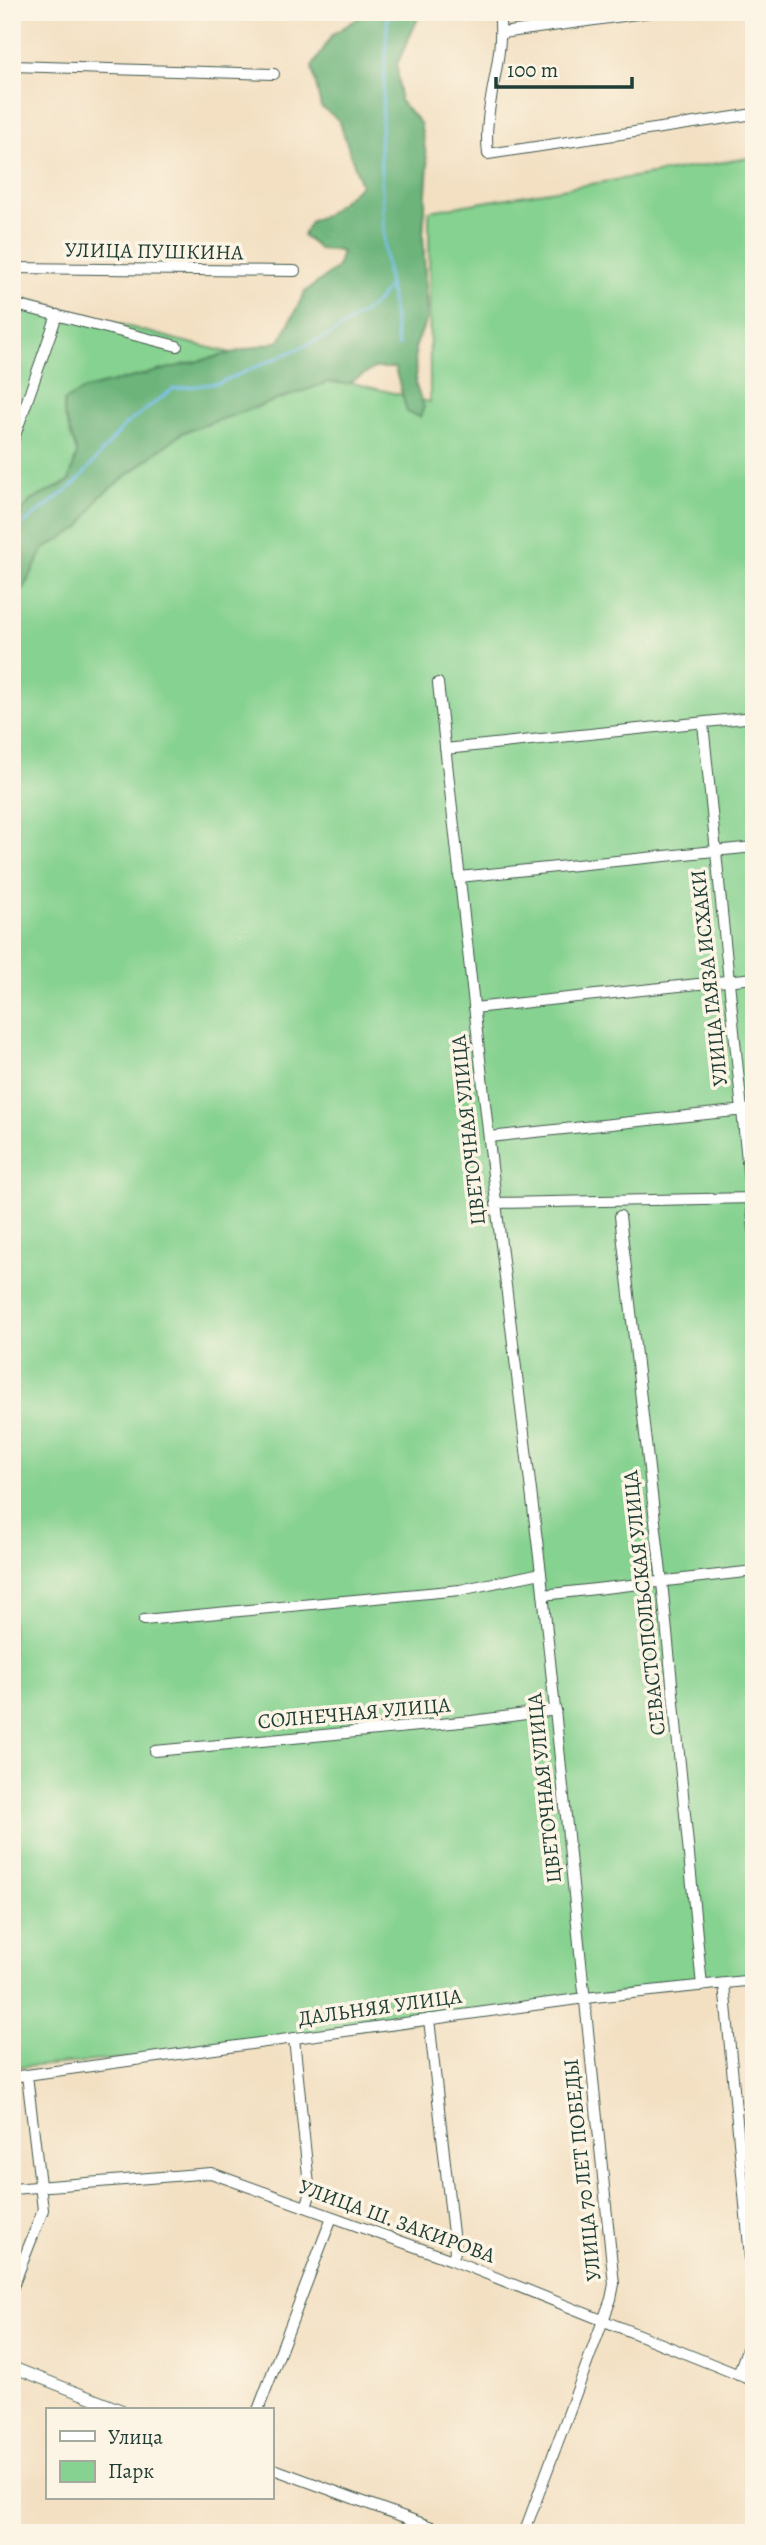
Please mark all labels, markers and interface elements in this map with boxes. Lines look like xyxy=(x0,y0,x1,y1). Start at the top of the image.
scale bar xyxy=(496,46,633,90)
text: 100 m xyxy=(507,56,558,84)
street label: УЛИЦА ПУШКИНА xyxy=(64,235,244,267)
street label: УЛИЦА ГАЯЗА ИСХАКИ xyxy=(684,868,734,1088)
street label: ЦВЕТОЧНАЯ УЛИЦА xyxy=(444,1033,492,1226)
street label: СЕВАСТОПОЛЬСКАЯ УЛИЦА xyxy=(616,1468,672,1737)
street label: СОЛНЕЧНАЯ УЛИЦА xyxy=(256,1691,452,1735)
street label: ЦВЕТОЧНАЯ УЛИЦА xyxy=(520,1691,568,1884)
street label: ДАЛЬНЯЯ УЛИЦА xyxy=(296,1982,464,2032)
street label: УЛИЦА 70 ЛЕТ ПОБЕДЫ xyxy=(556,2057,608,2283)
street label: УЛИЦА Ш. ЗАКИРОВА xyxy=(295,2172,500,2270)
legend xyxy=(46,2408,273,2500)
text: Улица xyxy=(108,2423,163,2451)
text: Парк xyxy=(108,2457,154,2485)

